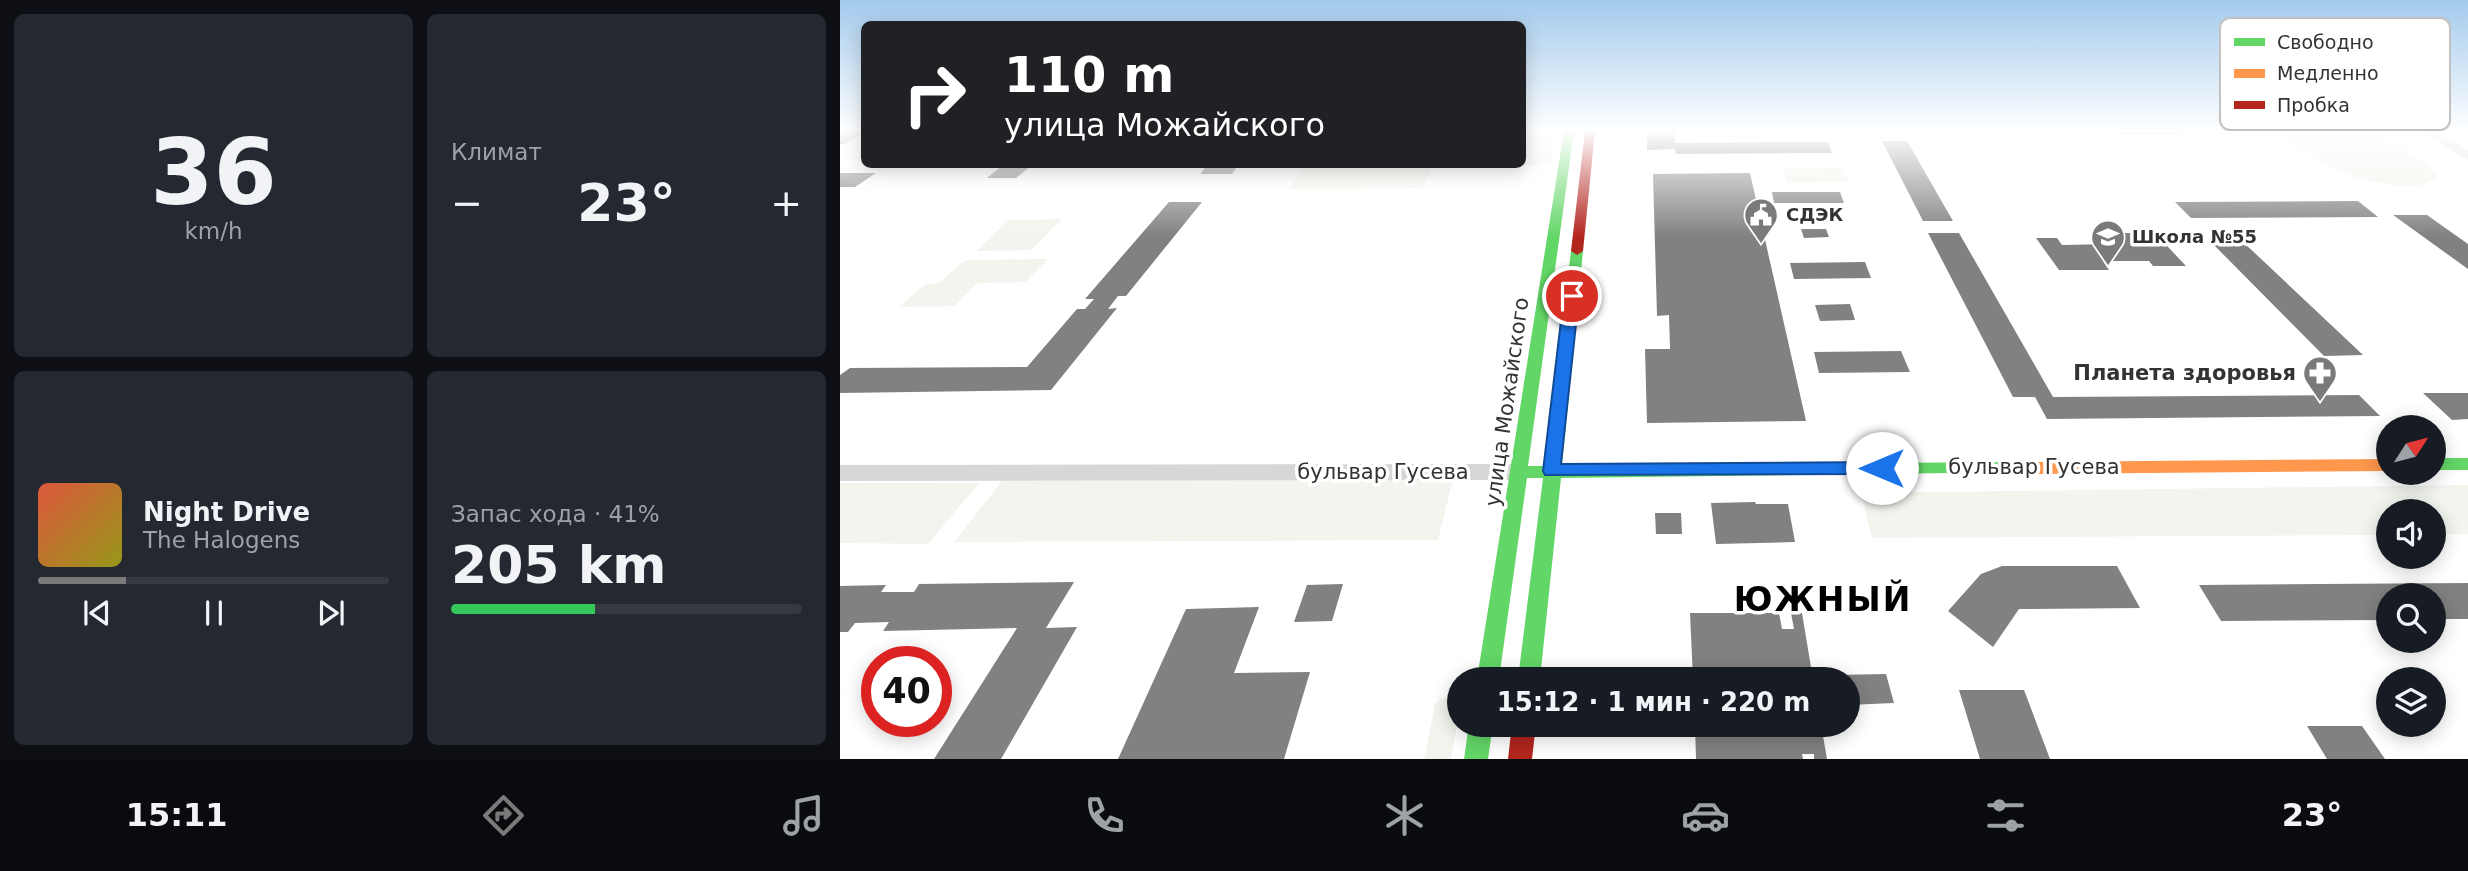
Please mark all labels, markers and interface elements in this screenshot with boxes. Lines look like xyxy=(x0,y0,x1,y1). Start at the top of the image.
legend xyxy=(2220,18,2450,130)
text: Свободно xyxy=(2277,31,2374,53)
text: 110 m xyxy=(1004,47,1174,104)
icon: right xyxy=(889,49,980,140)
text: Медленно xyxy=(2277,62,2379,84)
text: Пробка xyxy=(2277,94,2350,116)
text: улица Можайского xyxy=(1004,106,1325,144)
text: 36 xyxy=(150,120,277,225)
text: Климат xyxy=(451,139,542,165)
text: 23° xyxy=(577,173,676,233)
text: − xyxy=(451,181,483,225)
text: + xyxy=(770,181,802,225)
public building icon: СДЭК xyxy=(1742,196,1780,245)
place label: СДЭК xyxy=(1786,204,1843,225)
text: km/h xyxy=(184,218,243,244)
school or university icon: Школа №55 xyxy=(2089,218,2127,267)
place label: Школа №55 xyxy=(2132,226,2257,247)
pin xyxy=(1542,266,1602,326)
icon: arrive xyxy=(1553,277,1591,315)
street label: улица Можайского xyxy=(1480,296,1534,508)
pharmacy icon: Планета здоровья xyxy=(2301,354,2339,403)
place label: Планета здоровья xyxy=(2073,361,2296,385)
north arrow xyxy=(2376,415,2446,485)
map controls xyxy=(2376,415,2446,737)
position arrow xyxy=(1845,431,1919,505)
street label: бульвар Гусева xyxy=(1948,455,2120,479)
street label: бульвар Гусева xyxy=(1297,460,1469,484)
text: Night Drive xyxy=(143,497,310,527)
button: sound xyxy=(2376,499,2446,569)
text: Запас хода · 41% xyxy=(451,501,660,527)
text: The Halogens xyxy=(143,527,300,553)
text: 205 km xyxy=(451,535,666,595)
district label: ЮЖНЫЙ xyxy=(1734,579,1912,619)
button: search xyxy=(2376,583,2446,653)
icon: previous xyxy=(78,594,116,632)
icon: pause xyxy=(195,594,233,632)
icon: next xyxy=(312,594,350,632)
speed limit sign: 40 xyxy=(861,646,952,737)
button: layers xyxy=(2376,667,2446,737)
text: 15:12 · 1 мин · 220 m xyxy=(1497,687,1810,717)
icon: directions xyxy=(479,791,528,840)
icon: music xyxy=(779,791,828,840)
icon: phone xyxy=(1080,791,1129,840)
icon: climate xyxy=(1380,791,1429,840)
icon: car xyxy=(1681,791,1730,840)
icon: filters xyxy=(1981,791,2030,840)
text: 15:11 xyxy=(126,796,228,834)
text: 23° xyxy=(2282,796,2342,834)

